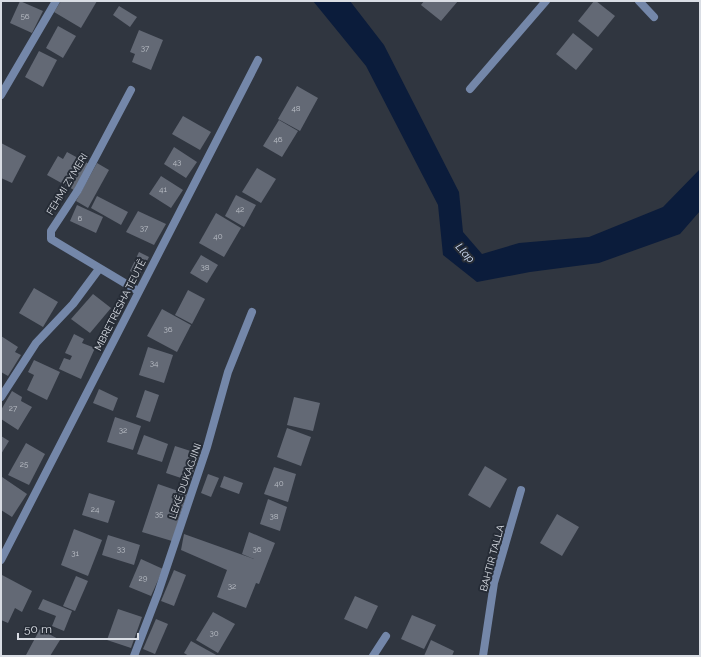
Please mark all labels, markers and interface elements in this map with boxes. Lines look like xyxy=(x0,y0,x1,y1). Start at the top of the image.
house number: 56 xyxy=(20,11,30,21)
house number: 37 xyxy=(141,43,150,53)
house number: 48 xyxy=(291,103,301,113)
house number: 46 xyxy=(273,134,283,144)
street label: FEHMI ZYMERI xyxy=(44,151,90,217)
house number: 43 xyxy=(173,157,181,167)
house number: 41 xyxy=(159,184,167,194)
house number: 42 xyxy=(236,204,244,214)
house number: 6 xyxy=(78,213,83,223)
house number: 37 xyxy=(140,223,149,233)
house number: 40 xyxy=(213,231,223,241)
water label: Llap xyxy=(453,240,478,266)
street label: MBRETRESHA TEUTË xyxy=(92,258,148,352)
house number: 38 xyxy=(200,262,210,272)
house number: 36 xyxy=(163,324,173,334)
house number: 34 xyxy=(150,358,159,368)
house number: 27 xyxy=(9,403,18,413)
house number: 32 xyxy=(119,425,127,435)
street label: LEKË DUKAGJINI xyxy=(167,442,203,520)
house number: 25 xyxy=(20,459,29,469)
house number: 40 xyxy=(274,478,284,488)
house number: 24 xyxy=(91,504,100,514)
house number: 35 xyxy=(155,509,164,519)
house number: 38 xyxy=(269,511,279,521)
street label: BAHTIR TALLA xyxy=(478,523,506,593)
house number: 33 xyxy=(117,544,125,554)
house number: 36 xyxy=(252,544,262,554)
house number: 31 xyxy=(71,548,79,558)
house number: 29 xyxy=(139,573,148,583)
house number: 32 xyxy=(228,581,236,591)
scale bar xyxy=(18,615,138,641)
text: 50 m xyxy=(24,622,52,636)
house number: 30 xyxy=(209,628,219,638)

